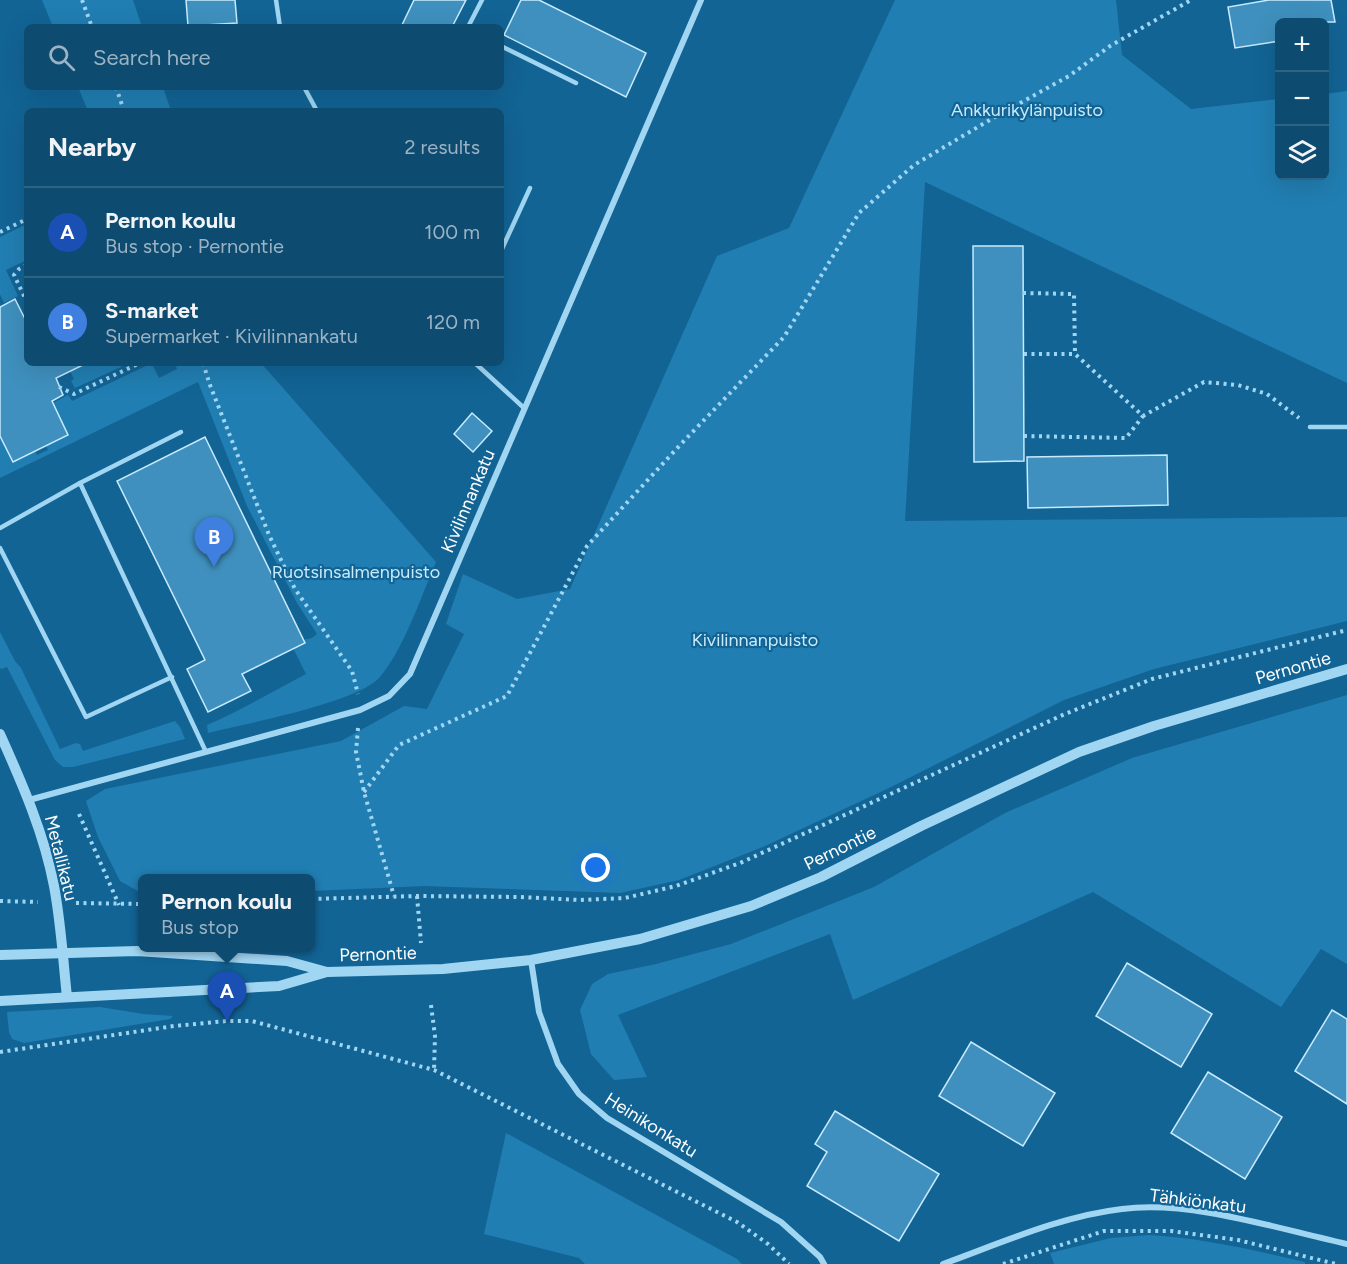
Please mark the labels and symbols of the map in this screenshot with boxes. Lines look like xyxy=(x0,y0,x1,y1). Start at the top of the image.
park label: Ankkurikylänpuisto xyxy=(951,99,1103,121)
street label: Kivilinnankatu xyxy=(436,446,500,556)
pin: B xyxy=(194,518,234,567)
park label: Ruotsinsalmenpuisto xyxy=(272,561,440,583)
park label: Kivilinnanpuisto xyxy=(692,629,818,651)
street label: Pernontie xyxy=(1253,647,1333,689)
street label: Metallikatu xyxy=(40,813,82,903)
street label: Pernontie xyxy=(800,821,880,875)
your location xyxy=(581,853,610,882)
street label: Pernontie xyxy=(339,942,417,966)
pin: A xyxy=(208,972,246,1021)
street label: Heinikonkatu xyxy=(601,1088,701,1162)
street label: Tähkiönkatu xyxy=(1148,1184,1248,1218)

